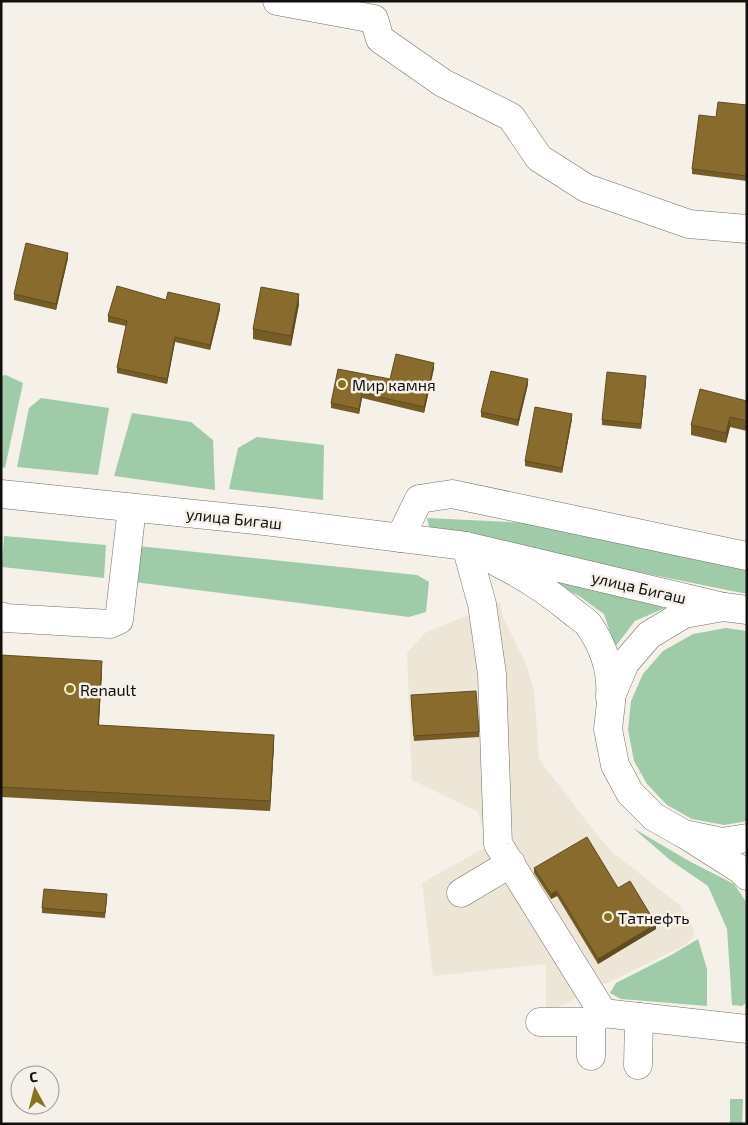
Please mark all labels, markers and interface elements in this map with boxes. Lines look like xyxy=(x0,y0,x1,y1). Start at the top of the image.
place label: Мир камня xyxy=(352,375,436,394)
marker: Мир камня xyxy=(336,378,348,390)
street label: улица Бигаш xyxy=(185,504,283,533)
street label: улица Бигаш xyxy=(590,567,688,608)
place label: Renault xyxy=(80,680,136,699)
marker: Renault xyxy=(64,683,76,695)
place label: Татнефть xyxy=(618,908,690,927)
marker: Татнефть xyxy=(602,911,614,923)
north arrow xyxy=(10,1065,60,1115)
text: С xyxy=(28,1068,38,1086)

